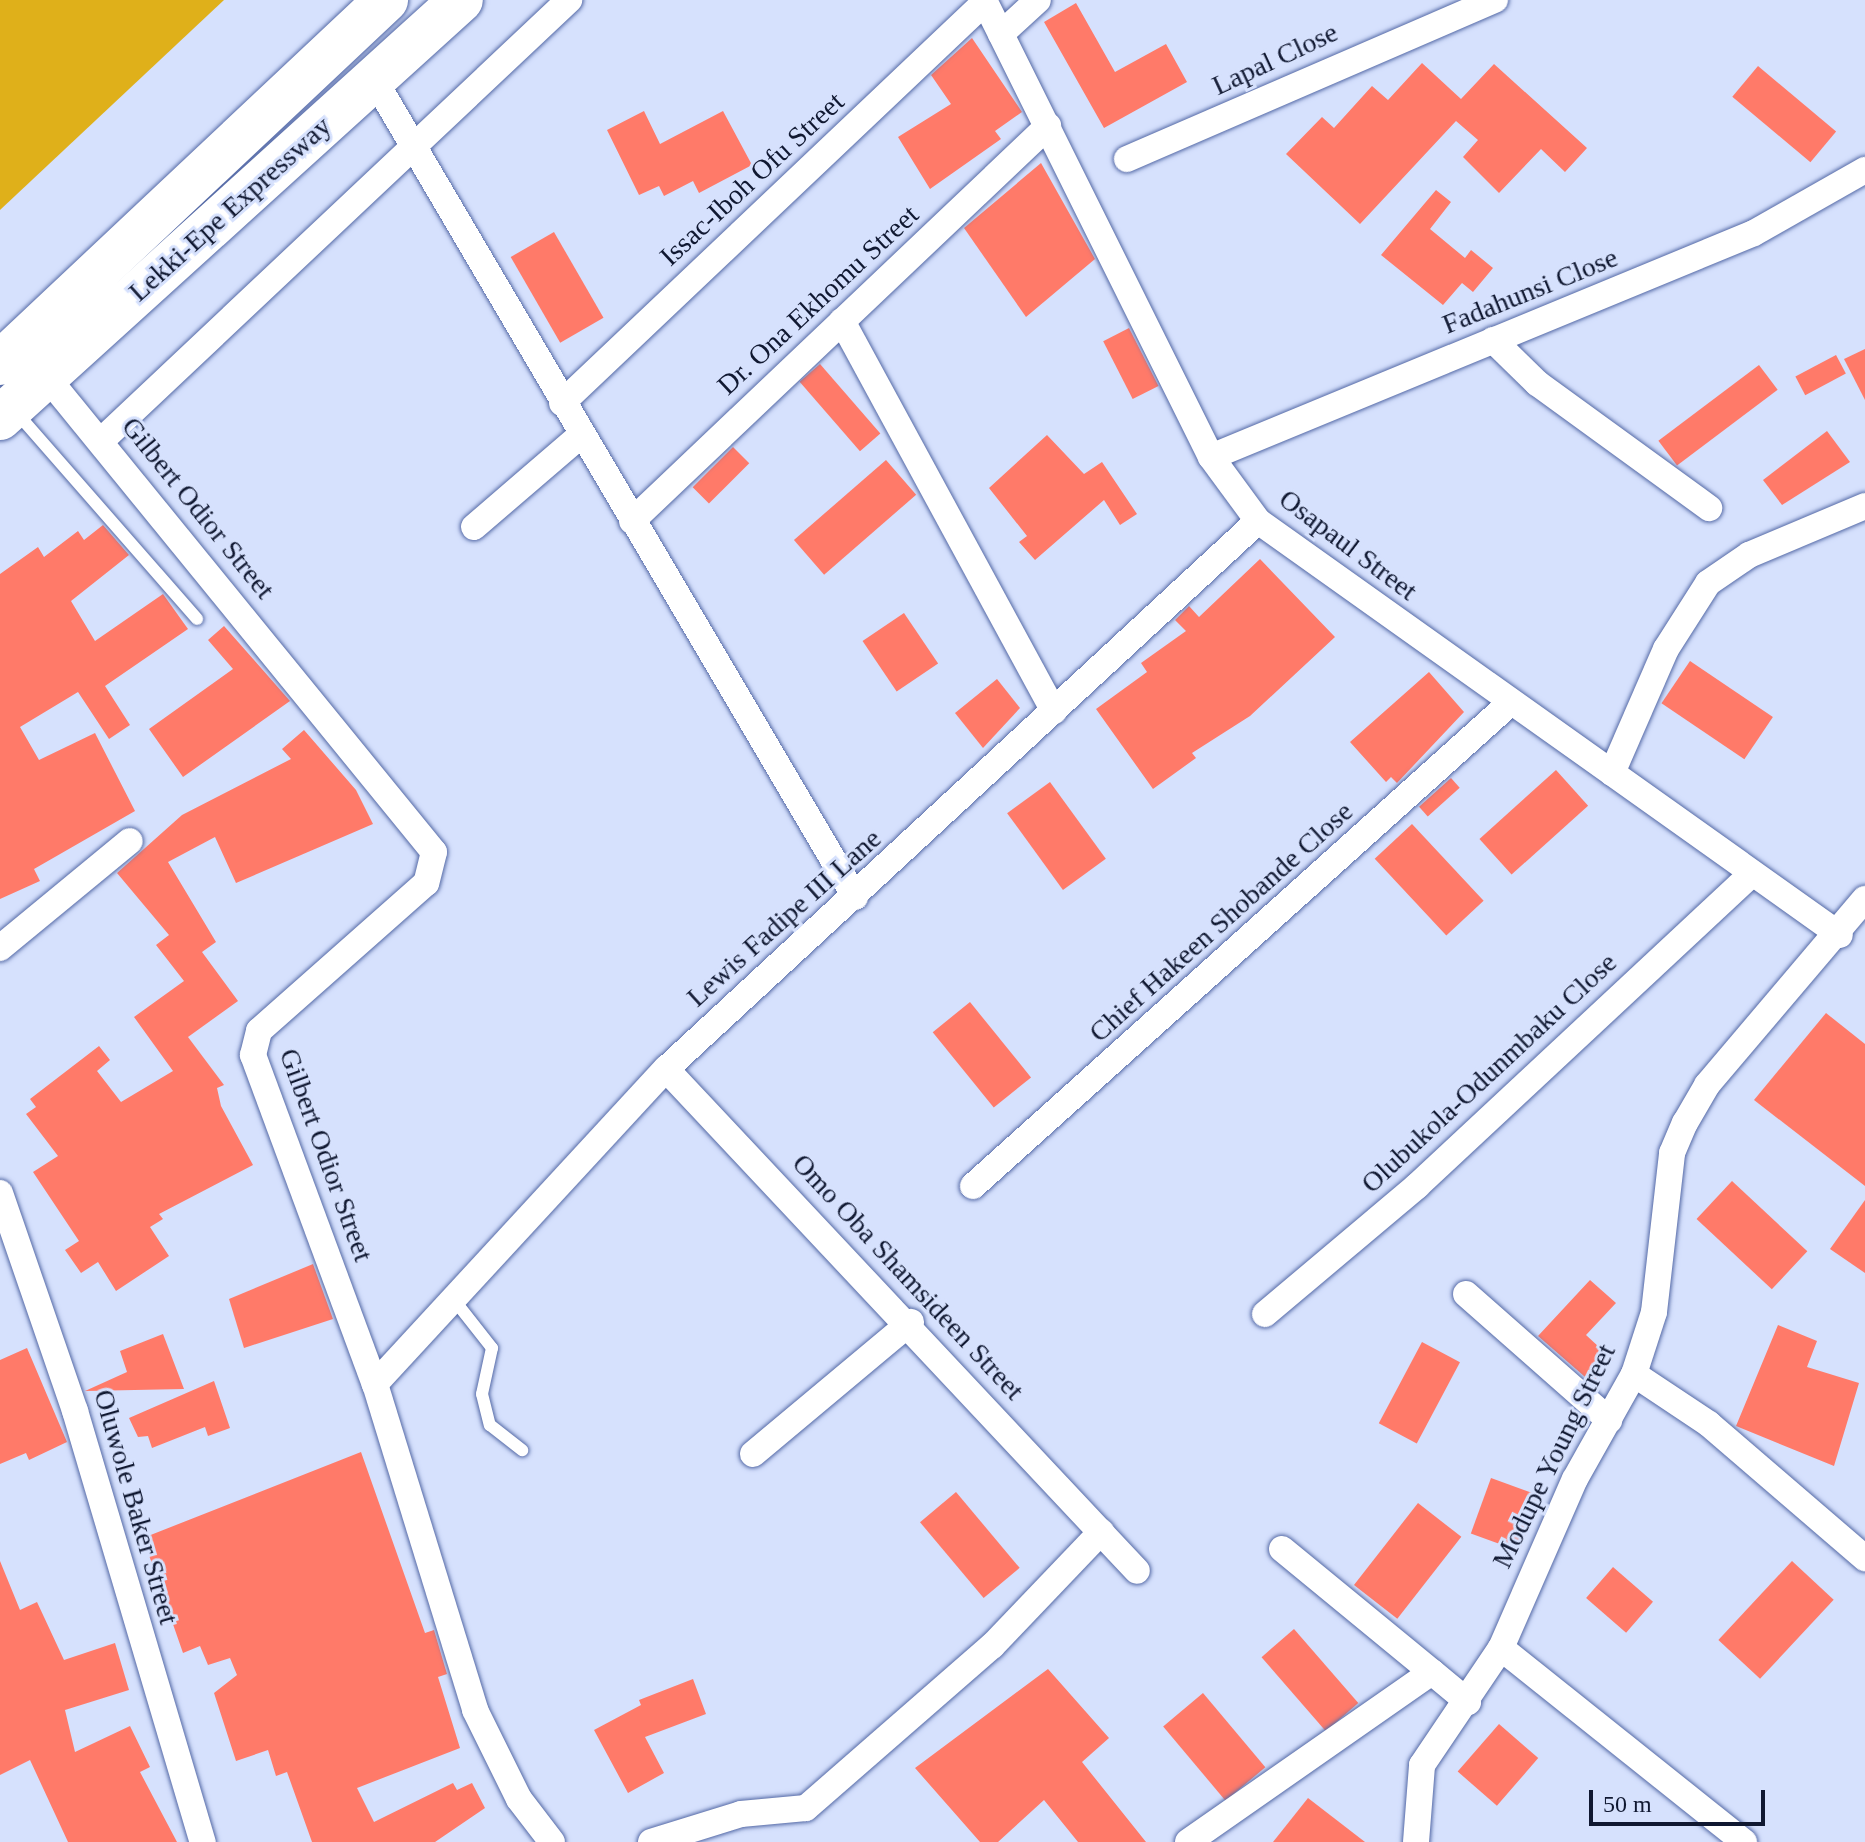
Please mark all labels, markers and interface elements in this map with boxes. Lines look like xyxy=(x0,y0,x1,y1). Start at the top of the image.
street label: Lapal Close xyxy=(1207,15,1343,103)
street label: Issac-Iboh Ofu Street xyxy=(653,85,851,273)
street label: Lekki-Epe Expressway xyxy=(122,109,338,309)
street label: Dr. Ona Ekhomu Street xyxy=(710,198,926,402)
street label: Fadahunsi Close xyxy=(1438,241,1622,341)
street label: Gilbert Odior Street xyxy=(114,410,282,606)
street label: Osapaul Street xyxy=(1272,482,1424,608)
street label: Chief Hakeen Shobande Close xyxy=(1082,795,1360,1049)
street label: Lewis Fadipe III Lane xyxy=(680,822,888,1014)
street label: Olubukola-Odunmbaku Close xyxy=(1354,946,1624,1200)
street label: Gilbert Odior Street xyxy=(272,1044,380,1266)
street label: Omo Oba Shamsideen Street xyxy=(785,1147,1031,1407)
street label: Modupe Young Street xyxy=(1485,1338,1623,1574)
street label: Oluwole Baker Street xyxy=(86,1386,186,1628)
scale bar xyxy=(1593,1774,1769,1824)
text: 50 m xyxy=(1603,1791,1652,1817)

